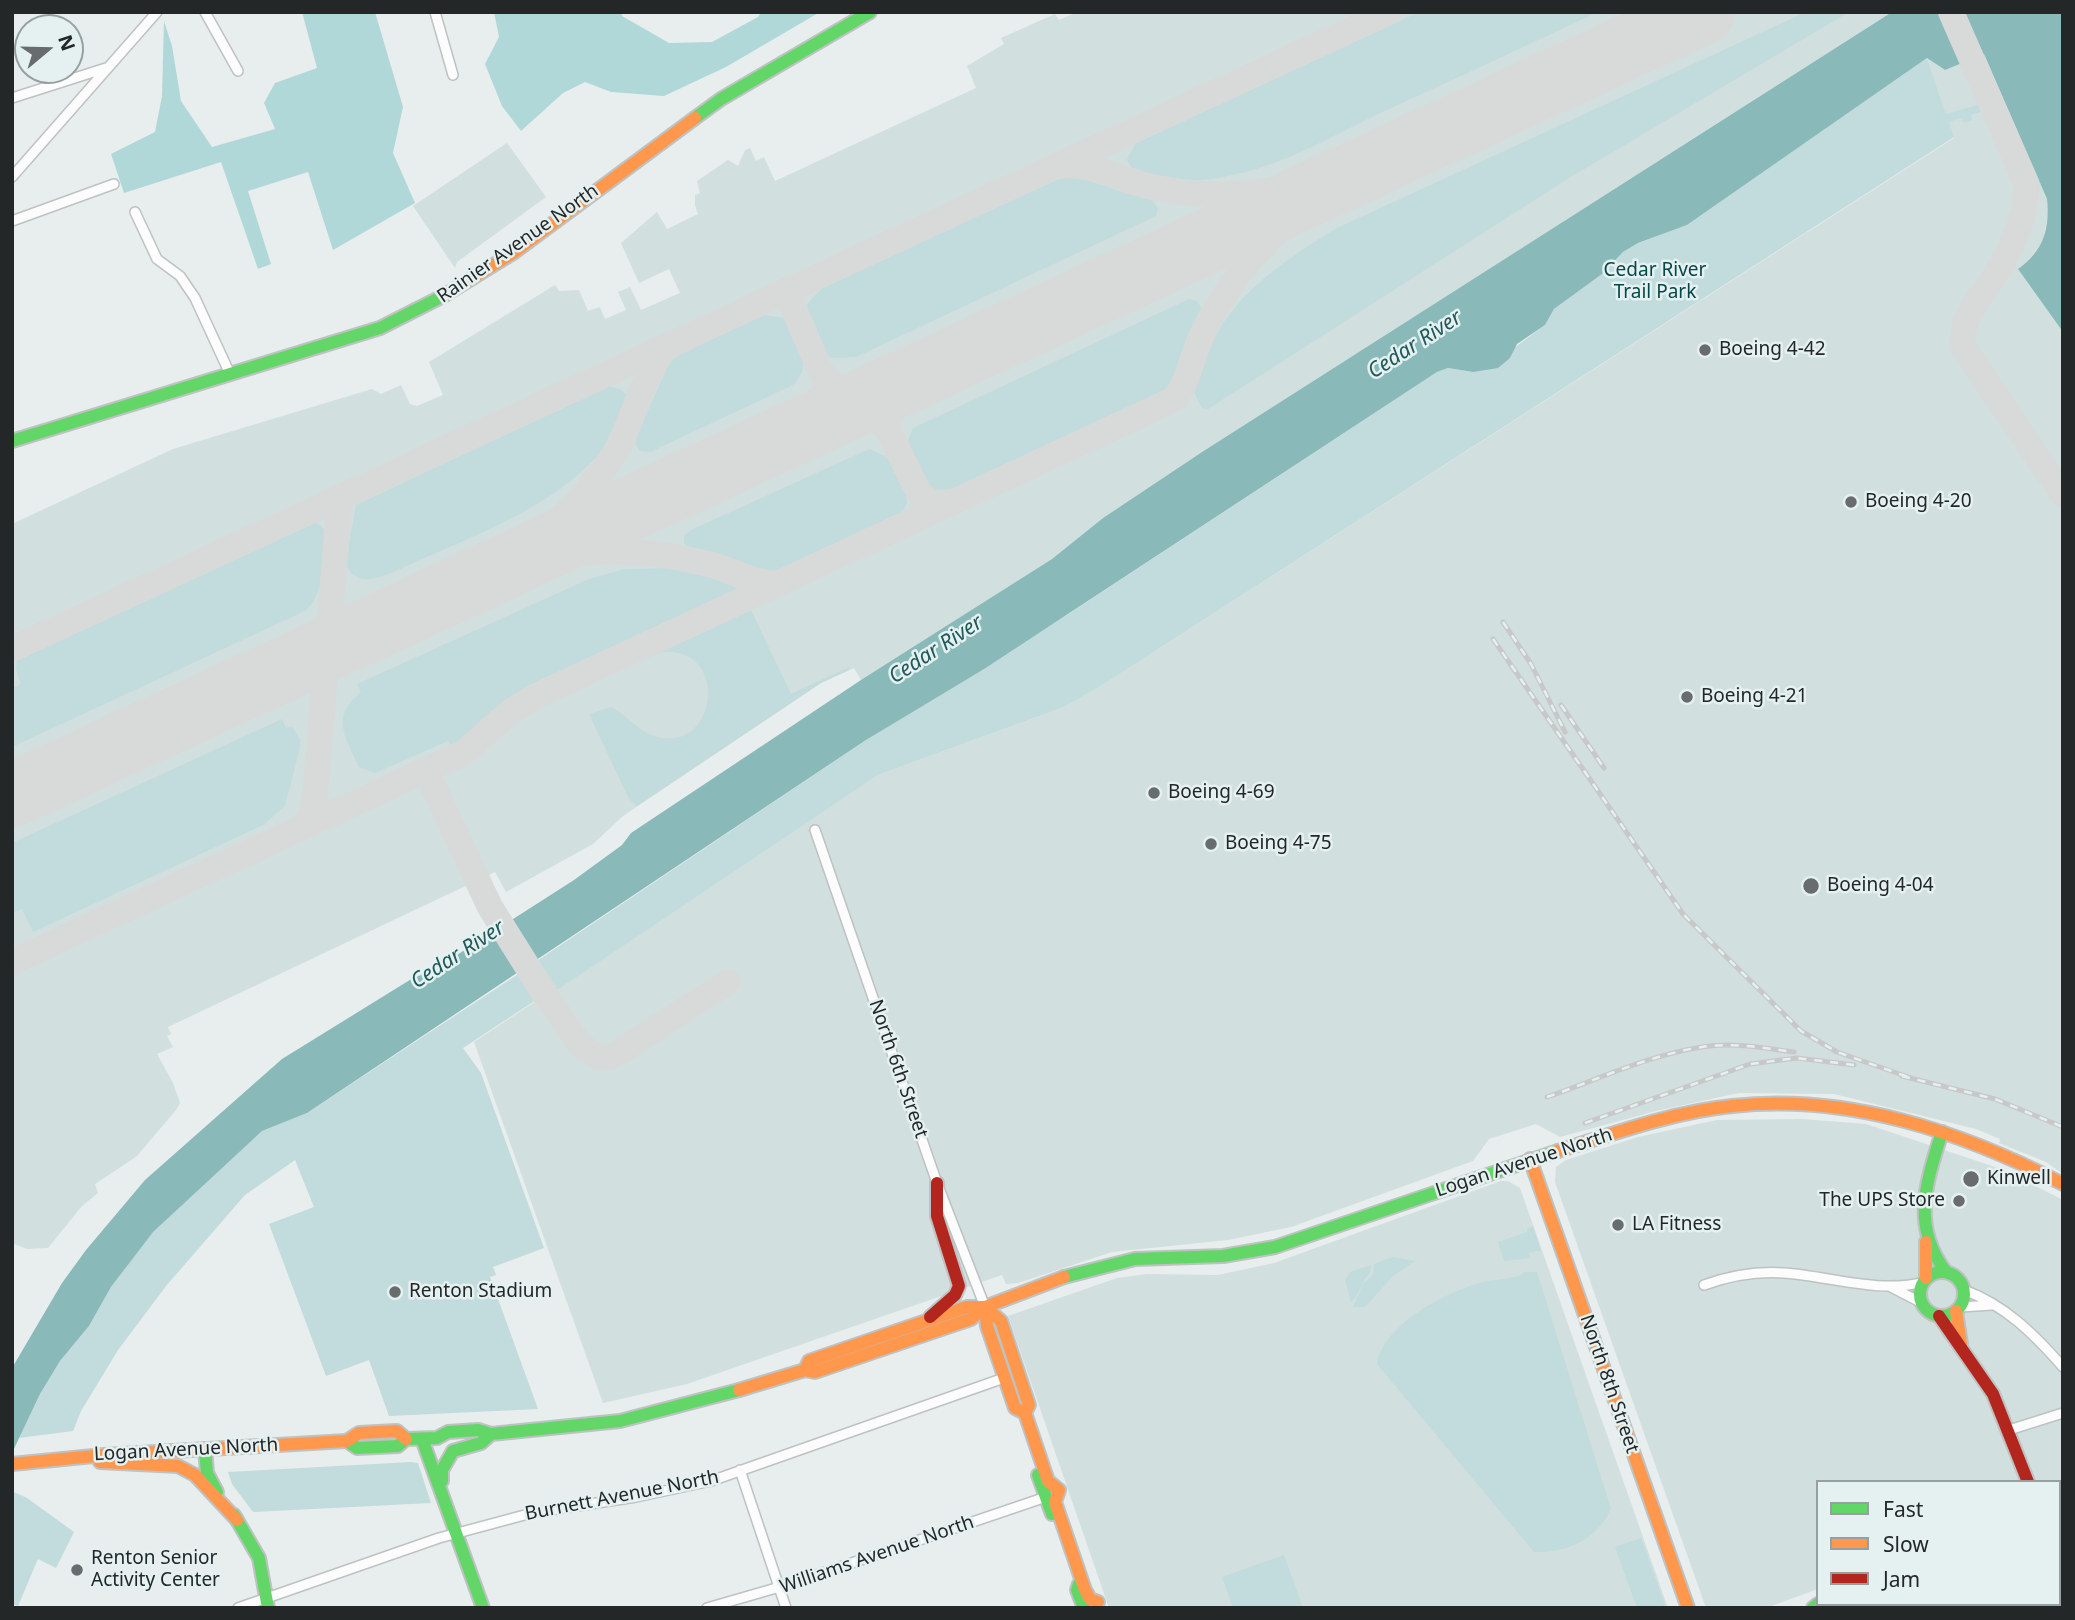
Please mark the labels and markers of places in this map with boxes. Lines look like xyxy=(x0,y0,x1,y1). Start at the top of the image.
place label: Boeing 4-42 xyxy=(1719,339,1826,361)
marker: Boeing 4-42 xyxy=(1697,342,1713,358)
place label: Boeing 4-20 xyxy=(1865,491,1972,513)
marker: Boeing 4-20 xyxy=(1843,494,1859,510)
place label: Boeing 4-21 xyxy=(1701,686,1808,708)
marker: Boeing 4-21 xyxy=(1679,689,1695,705)
place label: Boeing 4-69 xyxy=(1168,782,1275,804)
marker: Boeing 4-69 xyxy=(1146,785,1162,801)
place label: Boeing 4-75 xyxy=(1225,833,1332,855)
marker: Boeing 4-75 xyxy=(1203,836,1219,852)
place label: Boeing 4-04 xyxy=(1827,875,1934,897)
marker: Boeing 4-04 xyxy=(1801,876,1821,896)
place label: Kinwell xyxy=(1987,1168,2051,1190)
marker: Kinwell xyxy=(1961,1169,1981,1189)
place label: The UPS Store xyxy=(1819,1190,1945,1212)
marker: The UPS Store xyxy=(1951,1193,1967,1209)
place label: LA Fitness xyxy=(1632,1214,1721,1236)
marker: LA Fitness xyxy=(1610,1217,1626,1233)
place label: Renton Stadium xyxy=(409,1281,552,1303)
marker: Renton Stadium xyxy=(387,1284,403,1300)
place label: Renton Senior Activity Center xyxy=(91,1548,220,1592)
marker: Renton Senior Activity Center xyxy=(69,1562,85,1578)

